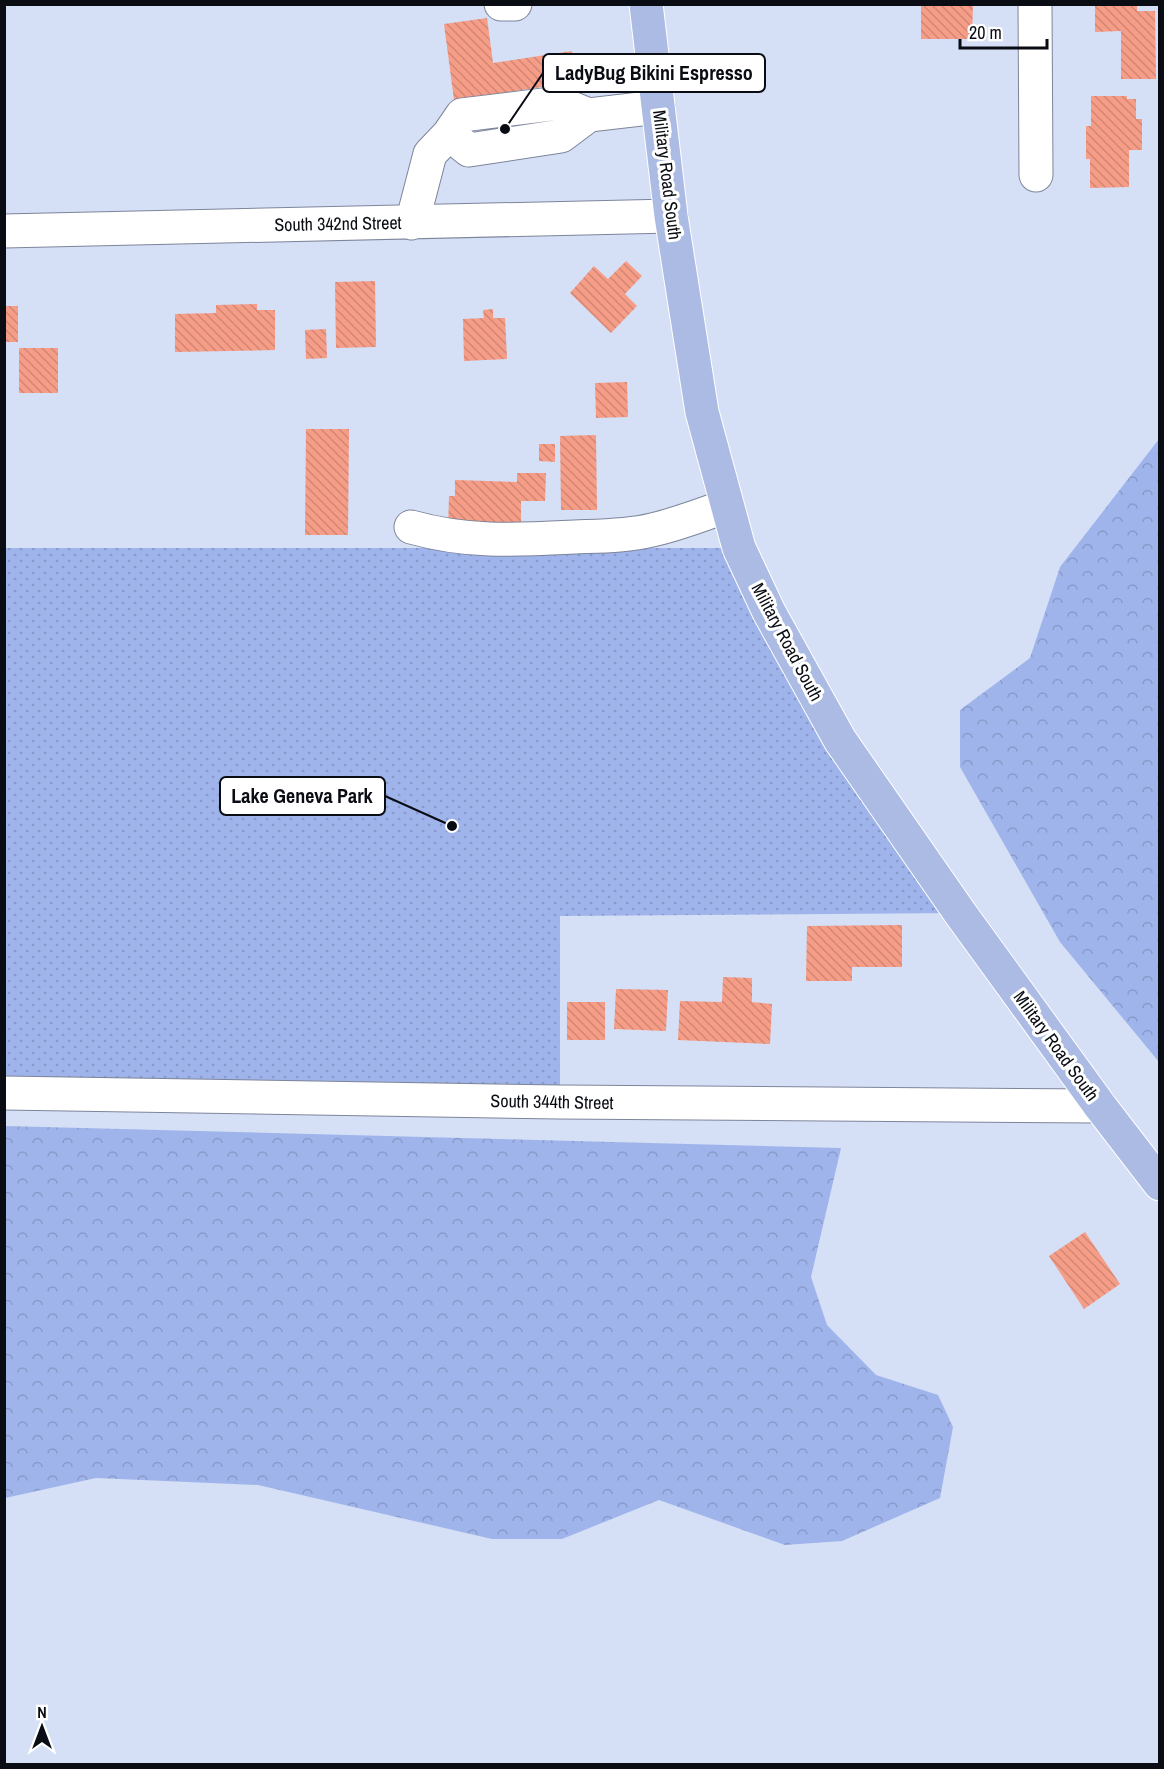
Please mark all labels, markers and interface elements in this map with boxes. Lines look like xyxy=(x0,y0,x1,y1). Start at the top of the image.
scale bar xyxy=(960,12,1047,50)
text: 20 m xyxy=(969,20,1002,45)
callout: LadyBug Bikini Espresso xyxy=(543,54,765,92)
text: LadyBug Bikini Espresso xyxy=(555,59,753,86)
street label: Military Road South xyxy=(647,109,688,241)
street label: South 342nd Street xyxy=(274,210,402,237)
street label: Military Road South xyxy=(746,578,829,705)
callout: Lake Geneva Park xyxy=(220,777,385,815)
text: Lake Geneva Park xyxy=(231,782,374,809)
street label: Military Road South xyxy=(1008,986,1105,1106)
street label: South 344th Street xyxy=(490,1088,614,1115)
north arrow xyxy=(12,1697,72,1757)
text: N xyxy=(37,1701,47,1723)

